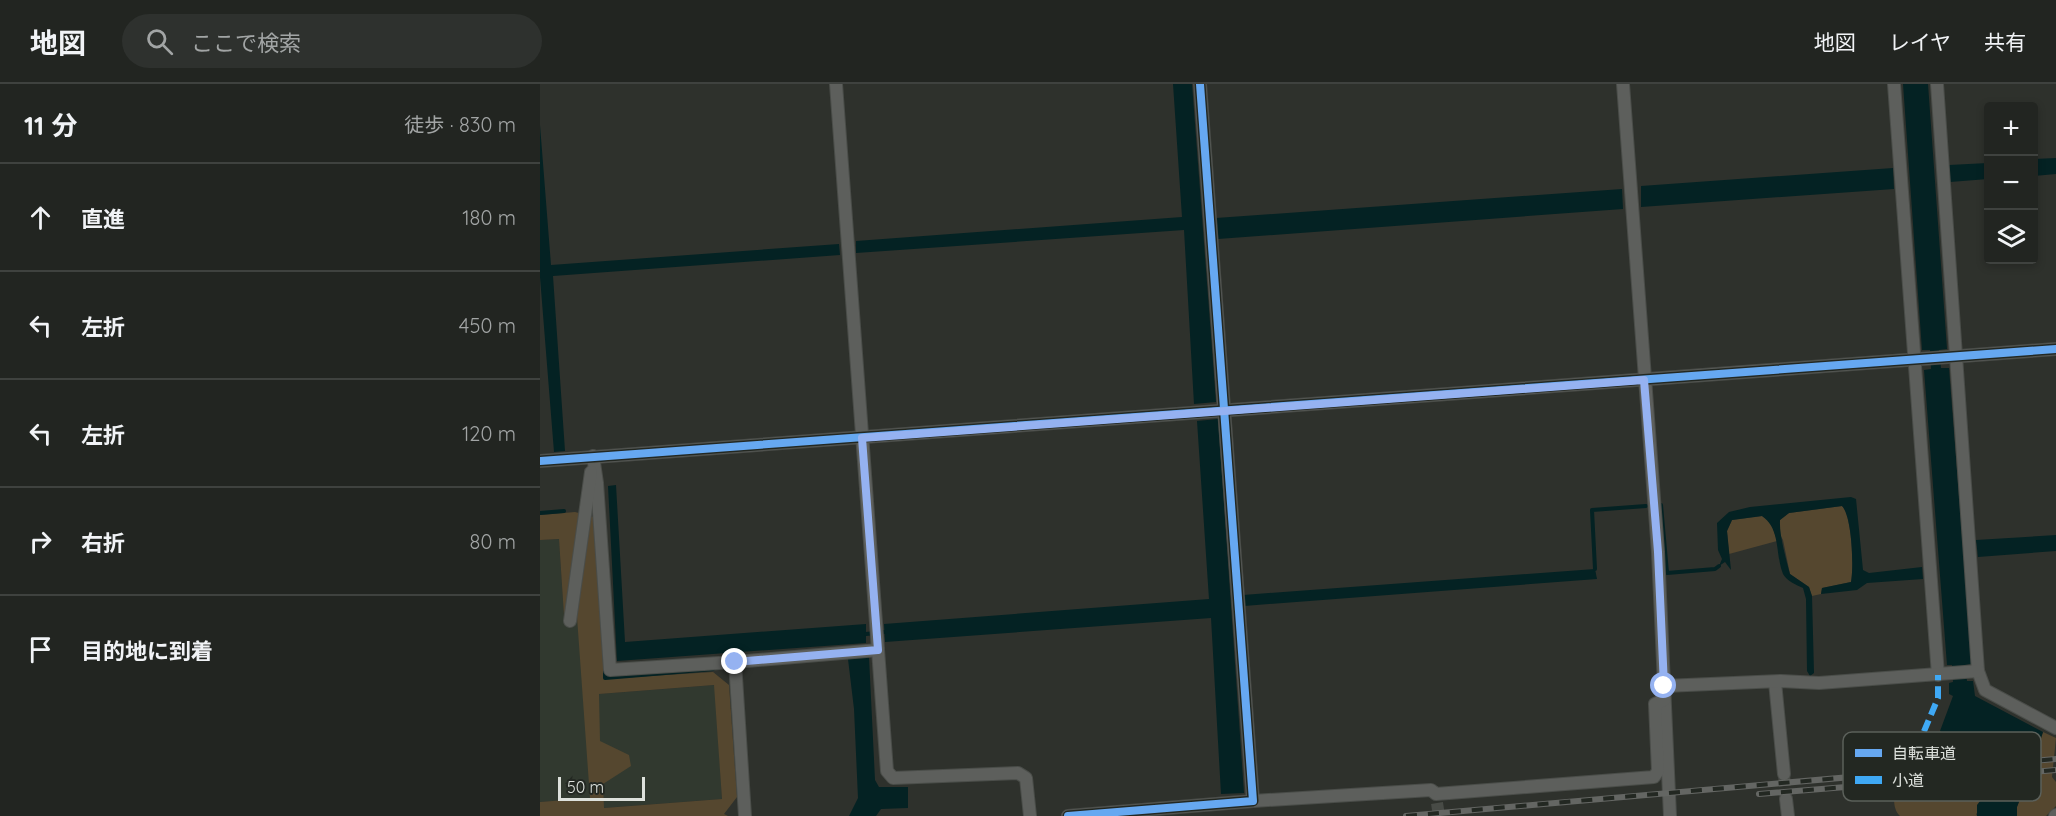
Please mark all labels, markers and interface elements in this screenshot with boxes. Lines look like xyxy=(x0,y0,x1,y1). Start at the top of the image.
search box xyxy=(122,14,542,68)
text: 地図 xyxy=(30,25,86,60)
icon: search xyxy=(143,25,176,58)
text: ここで検索 xyxy=(191,29,301,57)
text: 地図 xyxy=(1814,29,1856,55)
text: レイヤ xyxy=(1889,29,1951,55)
text: 共有 xyxy=(1984,29,2026,55)
map controls xyxy=(1984,102,2038,264)
button: + xyxy=(1984,102,2038,156)
text: 11 分 xyxy=(24,109,78,142)
text: 徒歩 · 830 m xyxy=(404,112,516,137)
button: − xyxy=(1984,156,2038,210)
icon: ahead xyxy=(24,201,57,234)
text: 直進 xyxy=(81,205,125,233)
text: 180 m xyxy=(462,205,516,230)
button: layers xyxy=(1984,210,2038,264)
icon: left xyxy=(24,309,57,342)
text: 左折 xyxy=(81,313,125,341)
text: 450 m xyxy=(459,313,516,338)
icon: left xyxy=(24,417,57,450)
text: 左折 xyxy=(81,421,125,449)
text: 120 m xyxy=(462,421,516,446)
icon: right xyxy=(24,525,57,558)
text: 右折 xyxy=(81,529,125,557)
text: 80 m xyxy=(470,529,516,554)
icon: arrive xyxy=(24,633,57,666)
text: 目的地に到着 xyxy=(81,637,213,665)
route end xyxy=(721,648,747,674)
route start xyxy=(1650,672,1676,698)
legend xyxy=(1843,732,2041,801)
text: 自転車道 xyxy=(1892,743,1956,763)
text: 小道 xyxy=(1892,770,1924,790)
scale bar xyxy=(558,774,645,802)
text: 50 m xyxy=(567,777,604,797)

